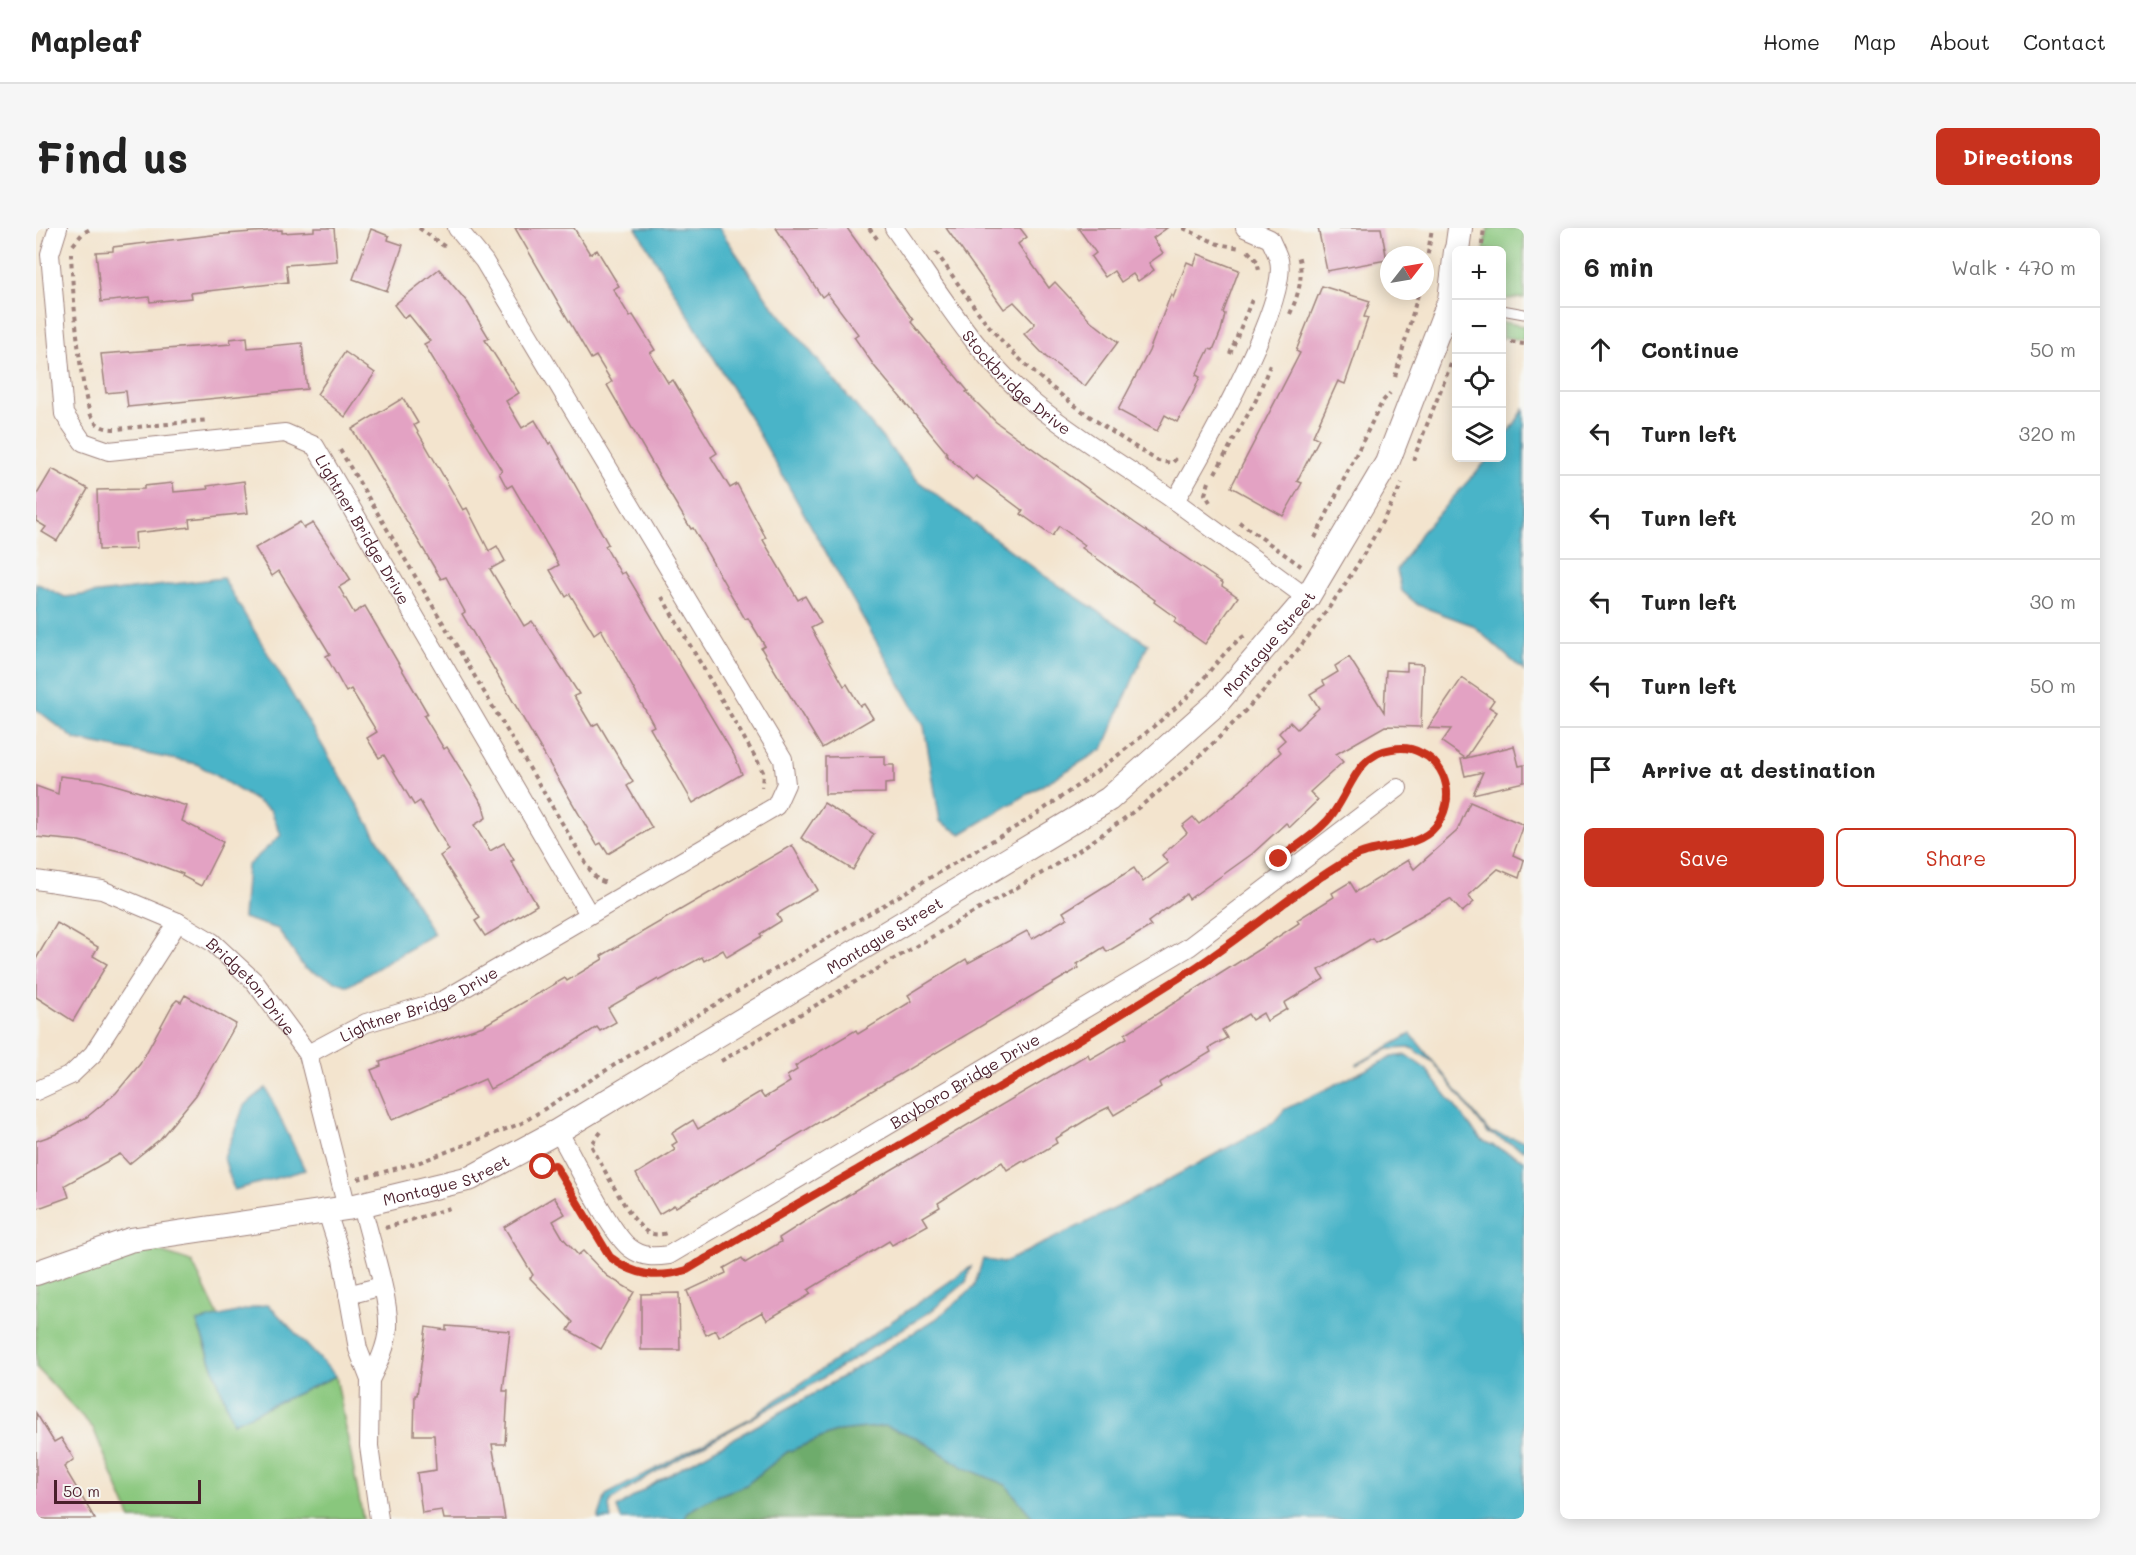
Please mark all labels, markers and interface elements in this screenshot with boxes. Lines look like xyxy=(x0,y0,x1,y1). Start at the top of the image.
text: Mapleaf xyxy=(30,23,141,59)
text: Home xyxy=(1763,28,1820,55)
text: Map xyxy=(1853,28,1896,55)
text: About xyxy=(1929,28,1990,55)
text: Contact xyxy=(2023,28,2106,55)
button: Directions xyxy=(1936,128,2100,185)
text: Find us xyxy=(36,129,188,184)
north arrow xyxy=(1380,246,1434,300)
map controls xyxy=(1452,246,1506,462)
button: + xyxy=(1452,246,1506,300)
text: 6 min xyxy=(1584,250,1653,284)
text: Walk · 470 m xyxy=(1951,254,2076,280)
button: − xyxy=(1452,300,1506,354)
street label: Stockbridge Drive xyxy=(958,325,1076,439)
icon: ahead xyxy=(1584,333,1617,366)
text: Continue xyxy=(1641,335,1739,364)
text: 50 m xyxy=(2030,336,2076,362)
button: locate xyxy=(1452,354,1506,408)
button: layers xyxy=(1452,408,1506,462)
icon: left xyxy=(1584,417,1617,450)
text: Turn left xyxy=(1641,419,1737,448)
text: 320 m xyxy=(2018,420,2076,446)
street label: Lightner Bridge Drive xyxy=(312,450,416,608)
icon: left xyxy=(1584,501,1617,534)
text: Turn left xyxy=(1641,503,1737,532)
text: 20 m xyxy=(2030,504,2076,530)
icon: left xyxy=(1584,585,1617,618)
street label: Montague Street xyxy=(1217,587,1319,700)
text: Turn left xyxy=(1641,587,1737,616)
text: 30 m xyxy=(2030,588,2076,614)
icon: left xyxy=(1584,669,1617,702)
text: Turn left xyxy=(1641,671,1737,700)
text: 50 m xyxy=(2030,672,2076,698)
icon: arrive xyxy=(1584,753,1617,786)
text: Arrive at destination xyxy=(1641,755,1876,784)
button: Save xyxy=(1584,828,1824,887)
button: Share xyxy=(1836,828,2076,887)
route end xyxy=(1265,845,1291,871)
street label: Montague Street xyxy=(822,891,946,978)
street label: Bridgeton Drive xyxy=(202,932,301,1039)
street label: Lightner Bridge Drive xyxy=(336,961,501,1046)
street label: Bayboro Bridge Drive xyxy=(886,1028,1043,1133)
street label: Montague Street xyxy=(380,1149,513,1210)
route start xyxy=(529,1153,555,1179)
scale bar xyxy=(54,1477,201,1504)
text: 50 m xyxy=(63,1480,100,1501)

